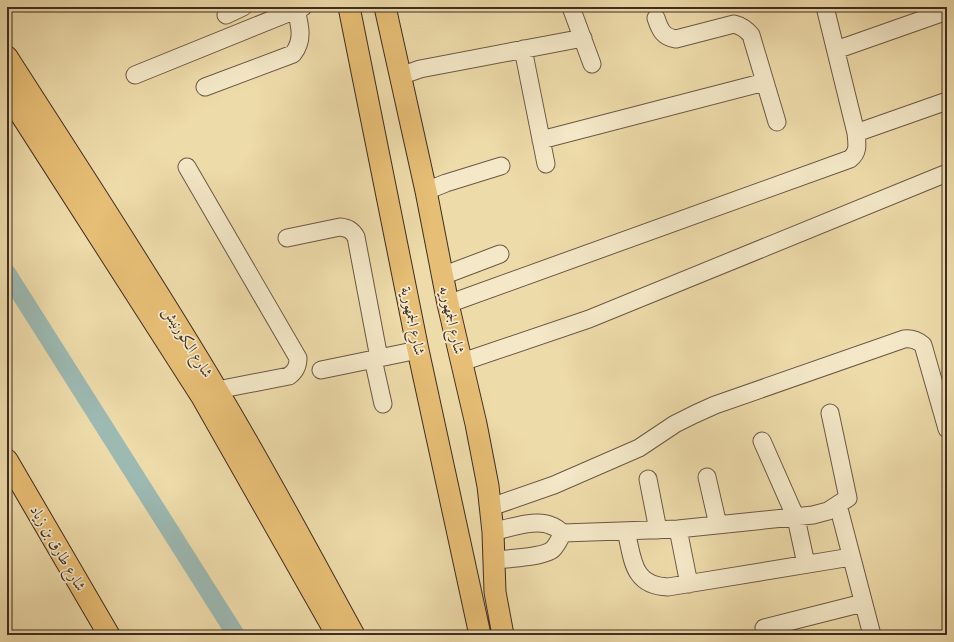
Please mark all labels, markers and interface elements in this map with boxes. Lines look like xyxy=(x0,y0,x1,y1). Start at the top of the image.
street label: شارع الجمهوريه xyxy=(432,284,469,357)
street label: شارع الجمهورية xyxy=(393,285,429,358)
street label: شارع الكورنيش xyxy=(156,303,217,383)
street label: شارع طارق بن زياد xyxy=(23,502,90,596)

